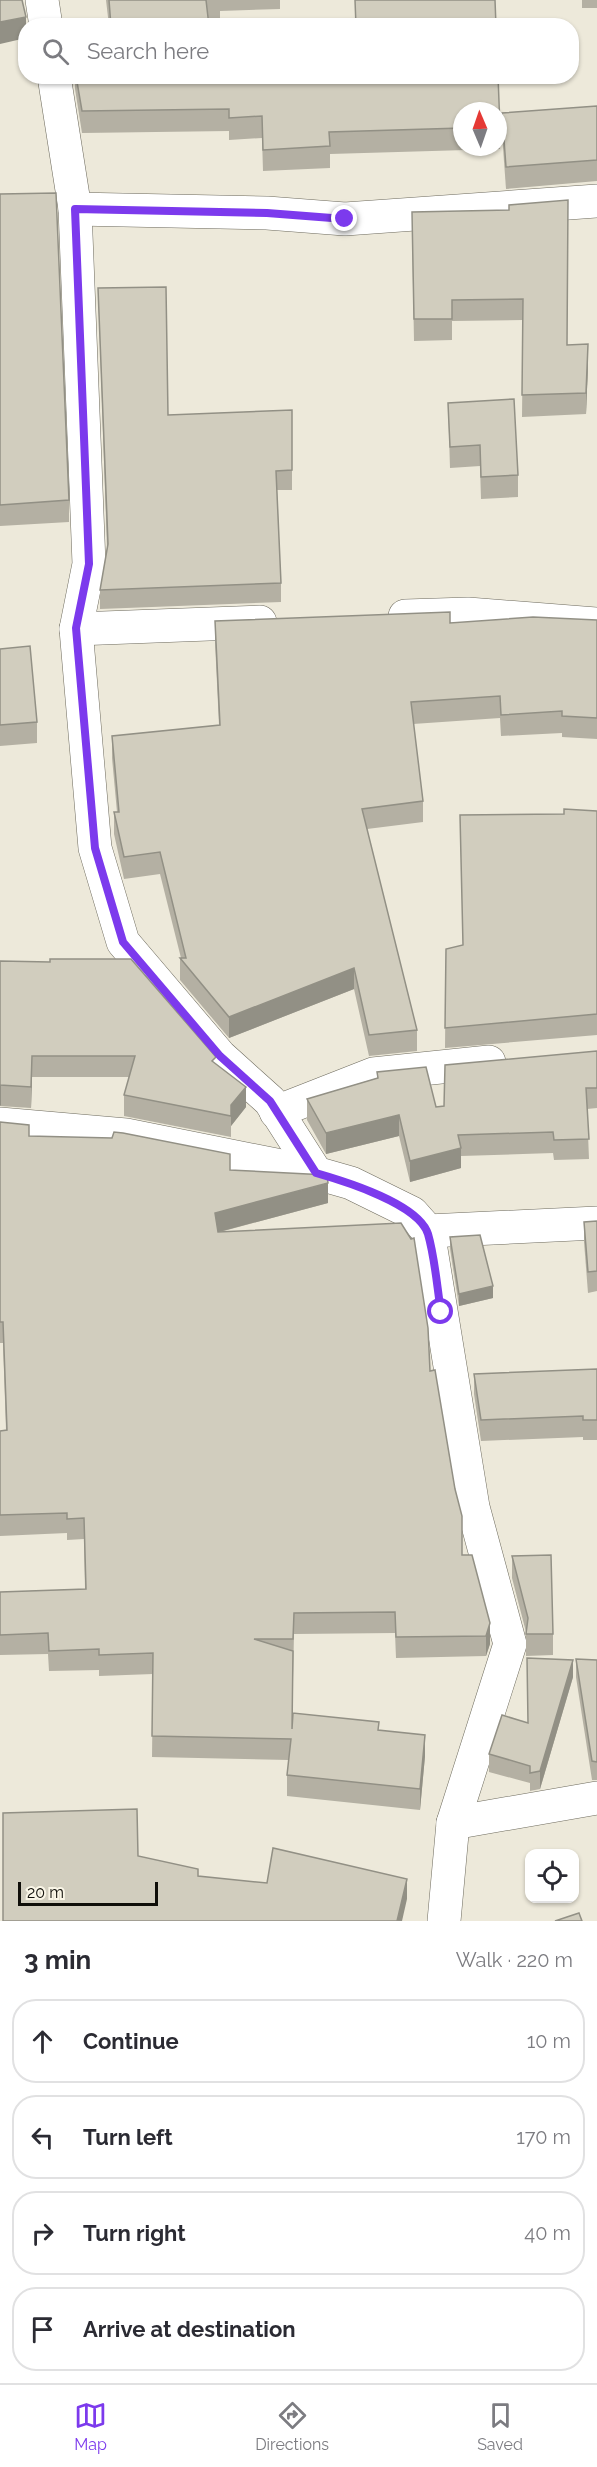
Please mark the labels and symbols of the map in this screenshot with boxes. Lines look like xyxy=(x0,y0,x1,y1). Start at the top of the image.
north arrow xyxy=(453,102,507,156)
route end xyxy=(331,205,357,231)
route start xyxy=(427,1298,453,1324)
scale bar xyxy=(18,1879,158,1906)

